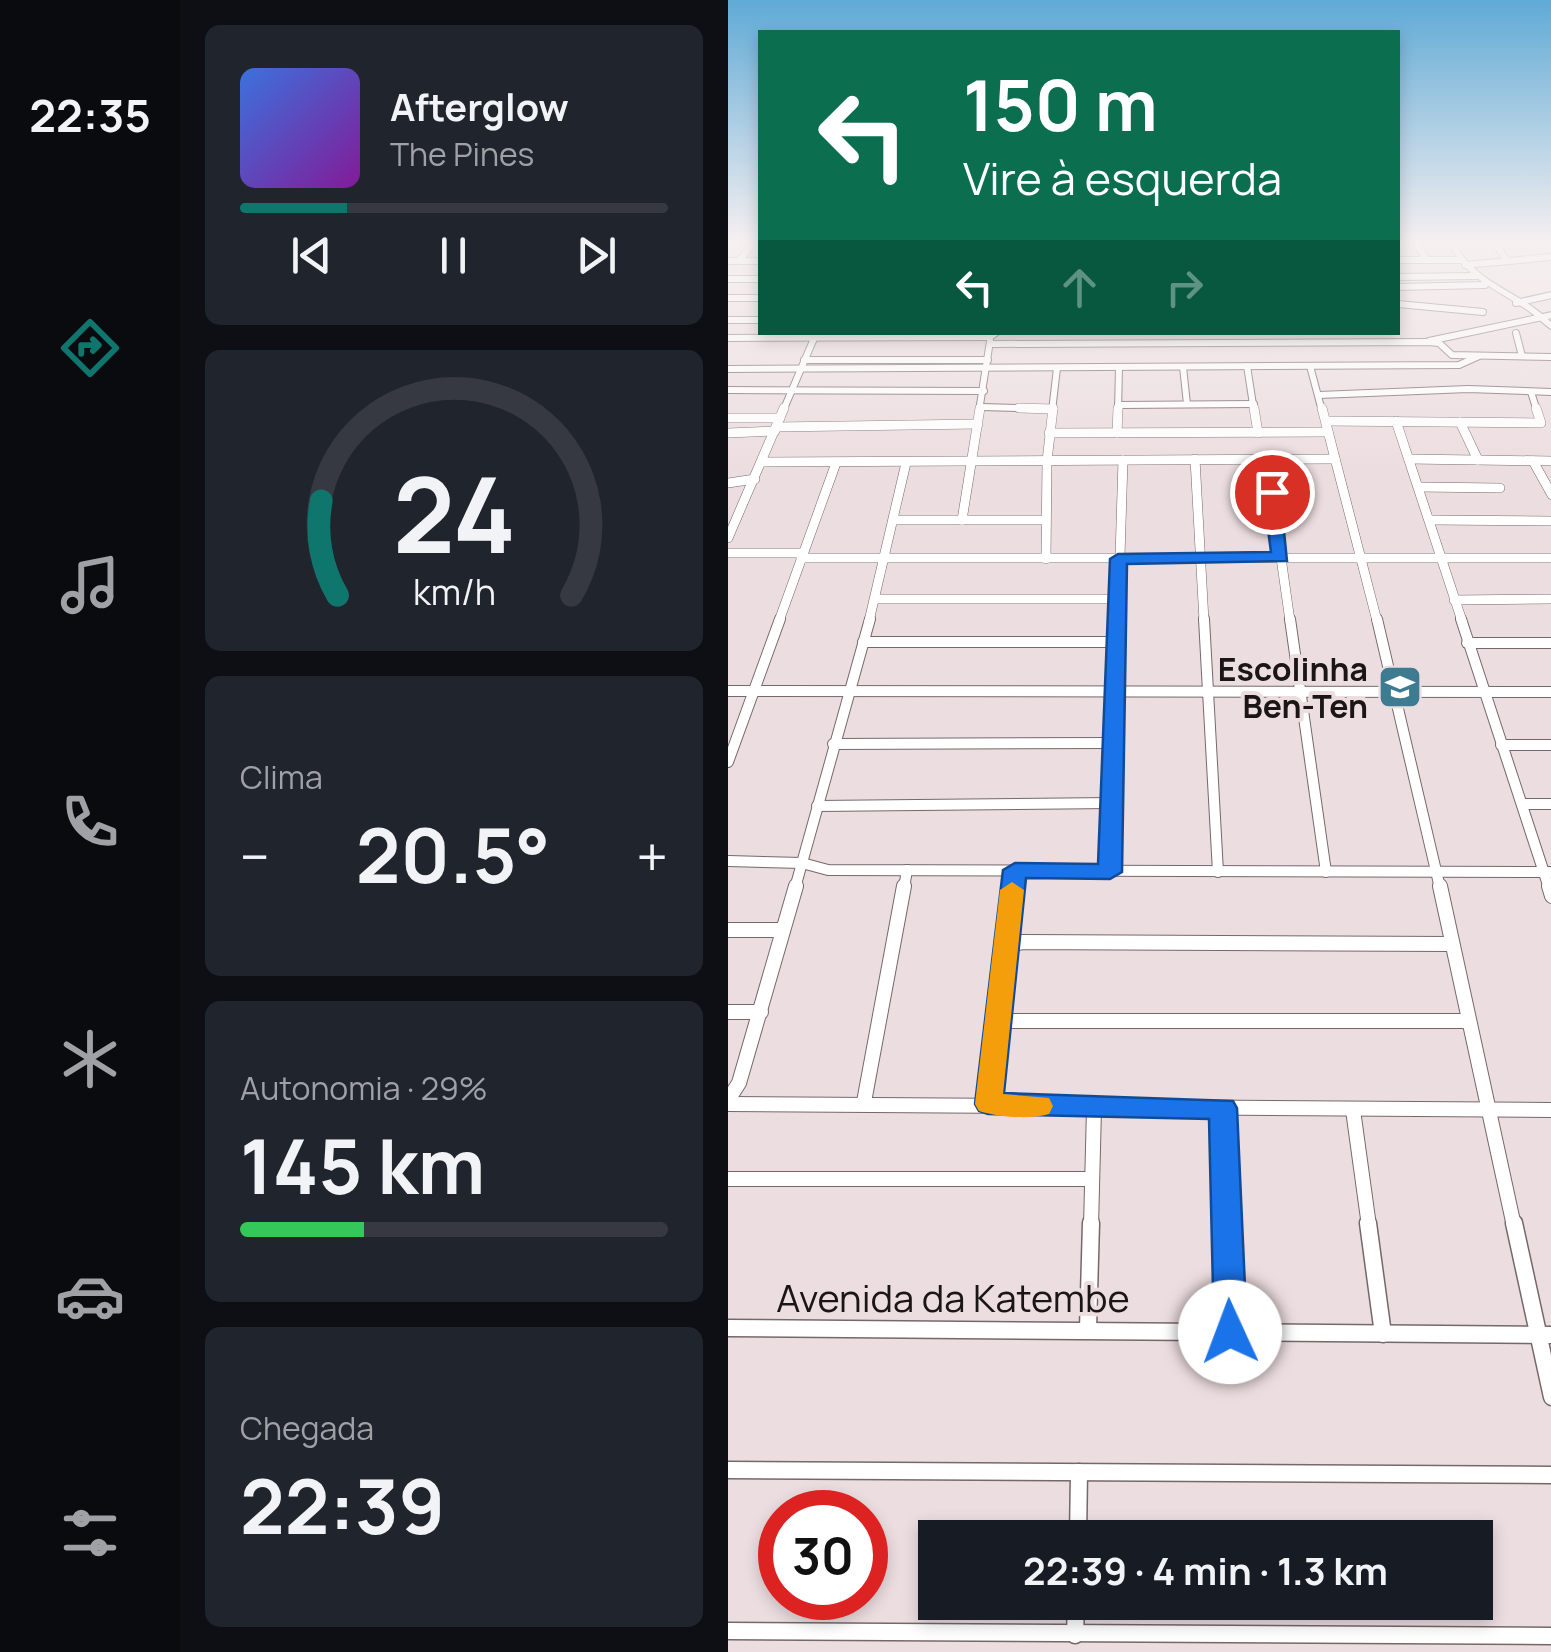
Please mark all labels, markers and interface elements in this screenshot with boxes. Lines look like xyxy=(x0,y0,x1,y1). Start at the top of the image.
text: 150 m xyxy=(963,56,1158,152)
icon: left xyxy=(798,70,928,200)
text: Afterglow xyxy=(390,80,569,132)
text: 22:35 xyxy=(29,84,151,146)
text: The Pines xyxy=(390,132,534,176)
text: Vire à esquerda xyxy=(963,147,1282,209)
icon: previous xyxy=(284,228,339,283)
icon: pause xyxy=(426,228,481,283)
icon: next xyxy=(569,228,624,283)
icon: left xyxy=(947,260,1002,315)
icon: ahead xyxy=(1052,260,1107,315)
icon: right xyxy=(1157,260,1212,315)
icon: directions xyxy=(55,313,125,383)
text: 24 xyxy=(392,442,516,584)
pin xyxy=(1230,450,1315,535)
icon: arrive xyxy=(1245,465,1300,520)
icon: music xyxy=(55,550,125,620)
text: km/h xyxy=(412,567,496,616)
place label: Escolinha Ben-Ten xyxy=(1218,647,1368,728)
school or university icon: Escolinha Ben-Ten xyxy=(1377,664,1423,710)
text: Clima xyxy=(240,755,323,799)
icon: phone xyxy=(55,787,125,857)
text: 20.5° xyxy=(356,803,550,906)
text: − xyxy=(240,818,270,894)
text: + xyxy=(636,818,668,894)
icon: climate xyxy=(55,1024,125,1094)
text: Autonomia · 29% xyxy=(240,1066,488,1110)
text: 145 km xyxy=(240,1114,485,1217)
icon: car xyxy=(55,1261,125,1331)
street label: Avenida da Katembe xyxy=(776,1271,1130,1323)
position arrow xyxy=(1178,1280,1282,1384)
text: Chegada xyxy=(240,1406,374,1450)
text: 22:39 xyxy=(240,1454,445,1557)
speed limit sign: 30 xyxy=(758,1490,888,1620)
icon: filters xyxy=(55,1498,125,1568)
text: 22:39 · 4 min · 1.3 km xyxy=(1023,1544,1388,1596)

